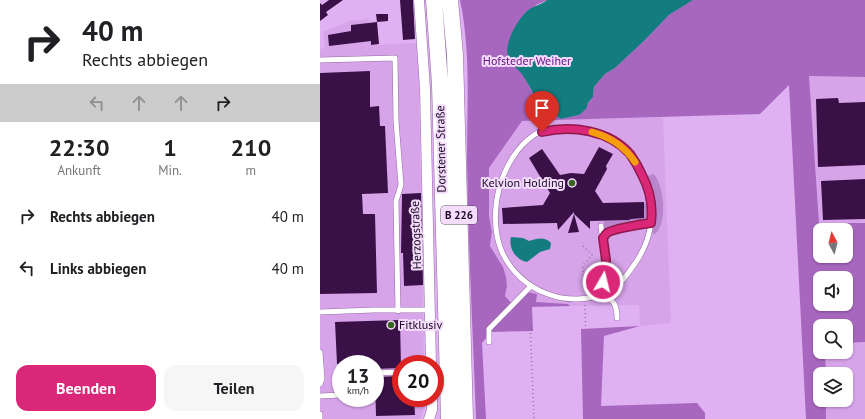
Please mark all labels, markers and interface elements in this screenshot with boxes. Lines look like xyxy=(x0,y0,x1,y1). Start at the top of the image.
text: 40 m xyxy=(82,12,143,49)
icon: right xyxy=(16,16,68,68)
text: Rechts abbiegen xyxy=(82,48,208,71)
park label: Hofsteder Weiher xyxy=(483,53,571,68)
pin xyxy=(525,91,559,132)
icon: left xyxy=(86,92,108,114)
icon: ahead xyxy=(128,92,150,114)
icon: ahead xyxy=(170,92,192,114)
icon: right xyxy=(212,92,234,114)
icon: arrive xyxy=(531,97,553,119)
street label: Dorstener Straße xyxy=(432,105,449,193)
text: 22:30 xyxy=(49,132,110,163)
text: 1 xyxy=(163,132,177,163)
text: 210 xyxy=(230,132,271,163)
text: Ankunft xyxy=(57,162,101,179)
text: Min. xyxy=(158,162,182,179)
text: m xyxy=(246,162,256,179)
place label: Kelvion Holding xyxy=(482,175,564,190)
marker: Kelvion Holding xyxy=(567,178,577,188)
street label: Herzogstraße xyxy=(407,200,424,270)
icon: right xyxy=(16,205,38,227)
road number: B 226 xyxy=(441,206,477,224)
text: Rechts abbiegen xyxy=(50,207,155,226)
text: 40 m xyxy=(271,207,304,226)
north arrow xyxy=(813,223,853,263)
map controls xyxy=(813,223,853,407)
icon: left xyxy=(16,257,38,279)
text: Links abbiegen xyxy=(50,259,146,278)
text: 40 m xyxy=(271,259,304,278)
position arrow xyxy=(582,261,624,303)
button: sound xyxy=(813,271,853,311)
place label: Fitklusiv xyxy=(399,317,442,332)
button: search xyxy=(813,319,853,359)
marker: Fitklusiv xyxy=(386,320,396,330)
speed limit sign: 20 xyxy=(392,355,444,407)
text: 13 xyxy=(347,363,369,389)
button: Beenden xyxy=(16,365,156,411)
button: Teilen xyxy=(164,365,304,411)
button: layers xyxy=(813,367,853,407)
text: km/h xyxy=(347,384,369,397)

